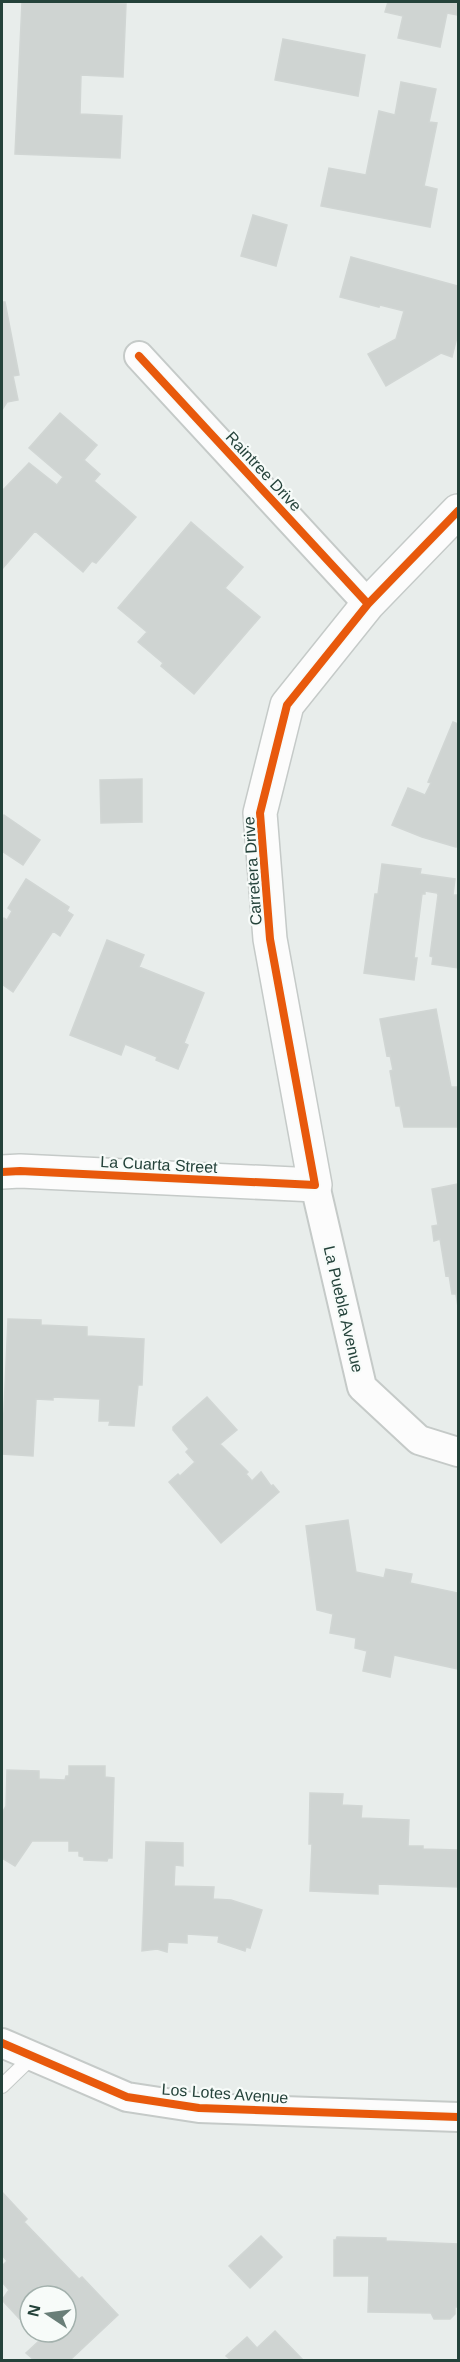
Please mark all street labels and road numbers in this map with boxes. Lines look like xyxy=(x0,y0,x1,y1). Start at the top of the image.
street label: Raintree Drive xyxy=(223,428,305,515)
street label: Carretera Drive xyxy=(240,816,265,926)
street label: La Cuarta Street xyxy=(100,1153,219,1176)
street label: La Puebla Avenue xyxy=(321,1244,366,1374)
street label: Los Lotes Avenue xyxy=(161,2081,289,2106)

